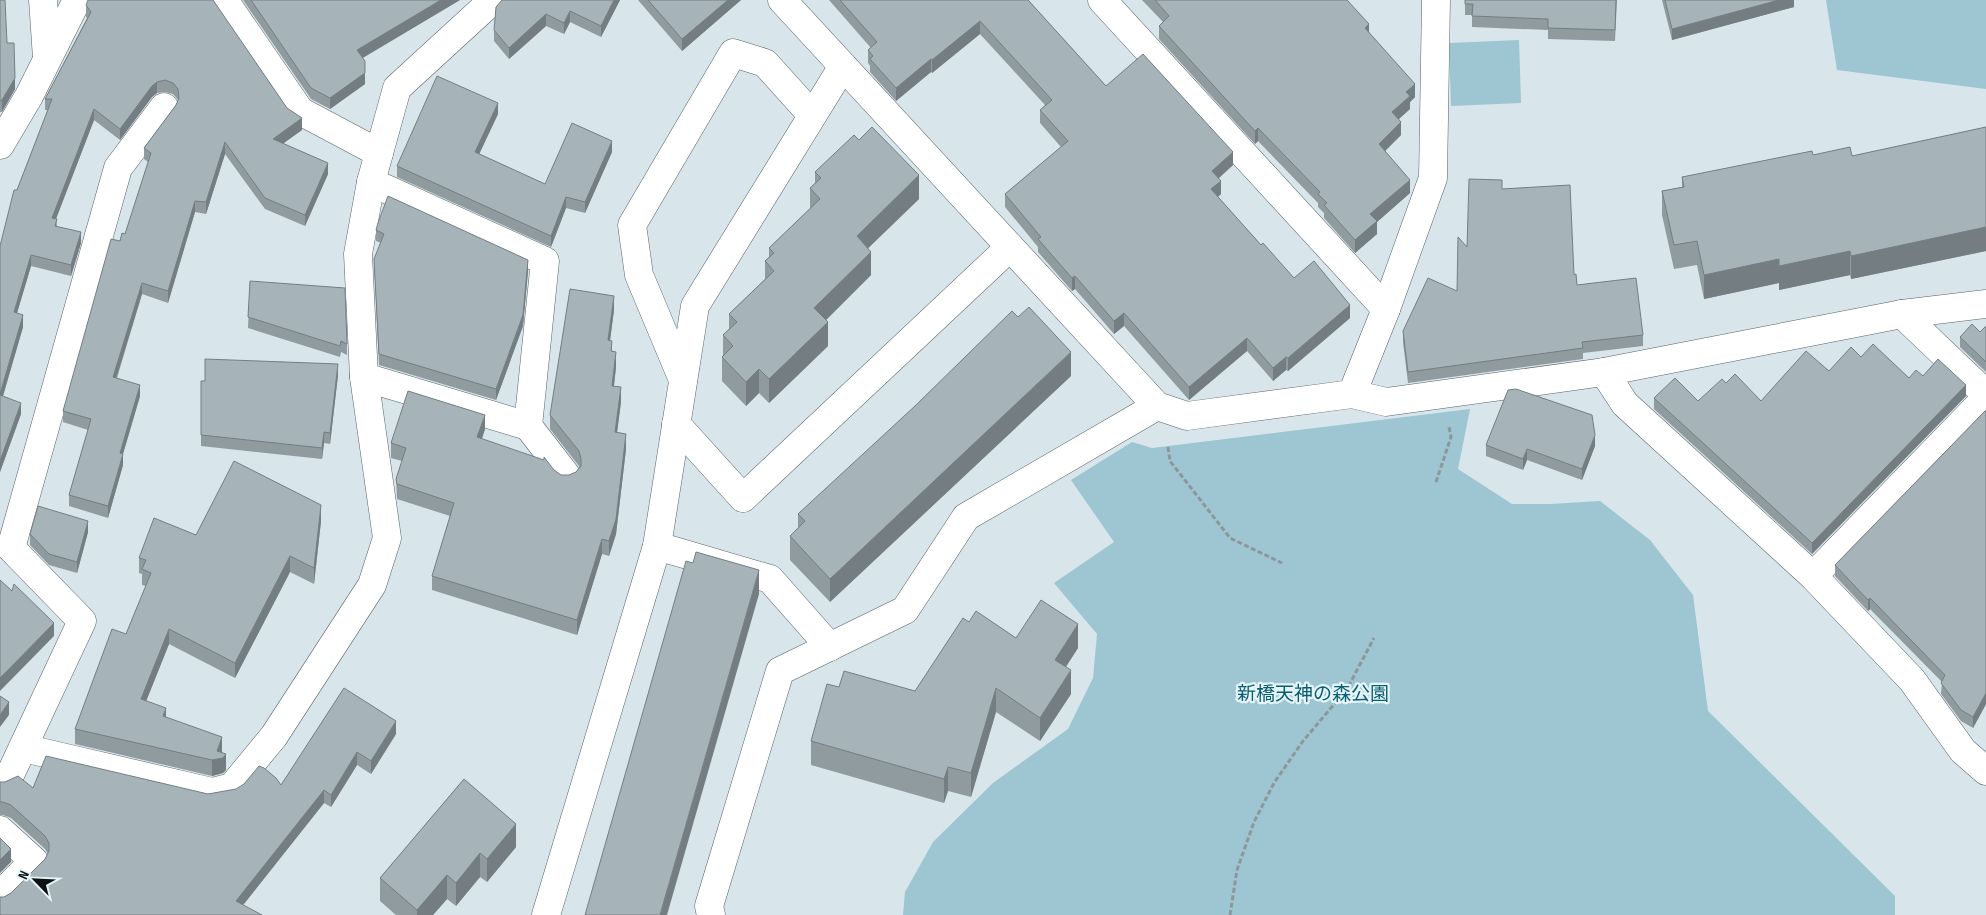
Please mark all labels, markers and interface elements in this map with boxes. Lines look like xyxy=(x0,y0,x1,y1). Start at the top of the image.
park label: 新橋天神の森公園 xyxy=(1237,683,1389,706)
north arrow xyxy=(10,855,60,905)
text: N xyxy=(14,868,33,882)

